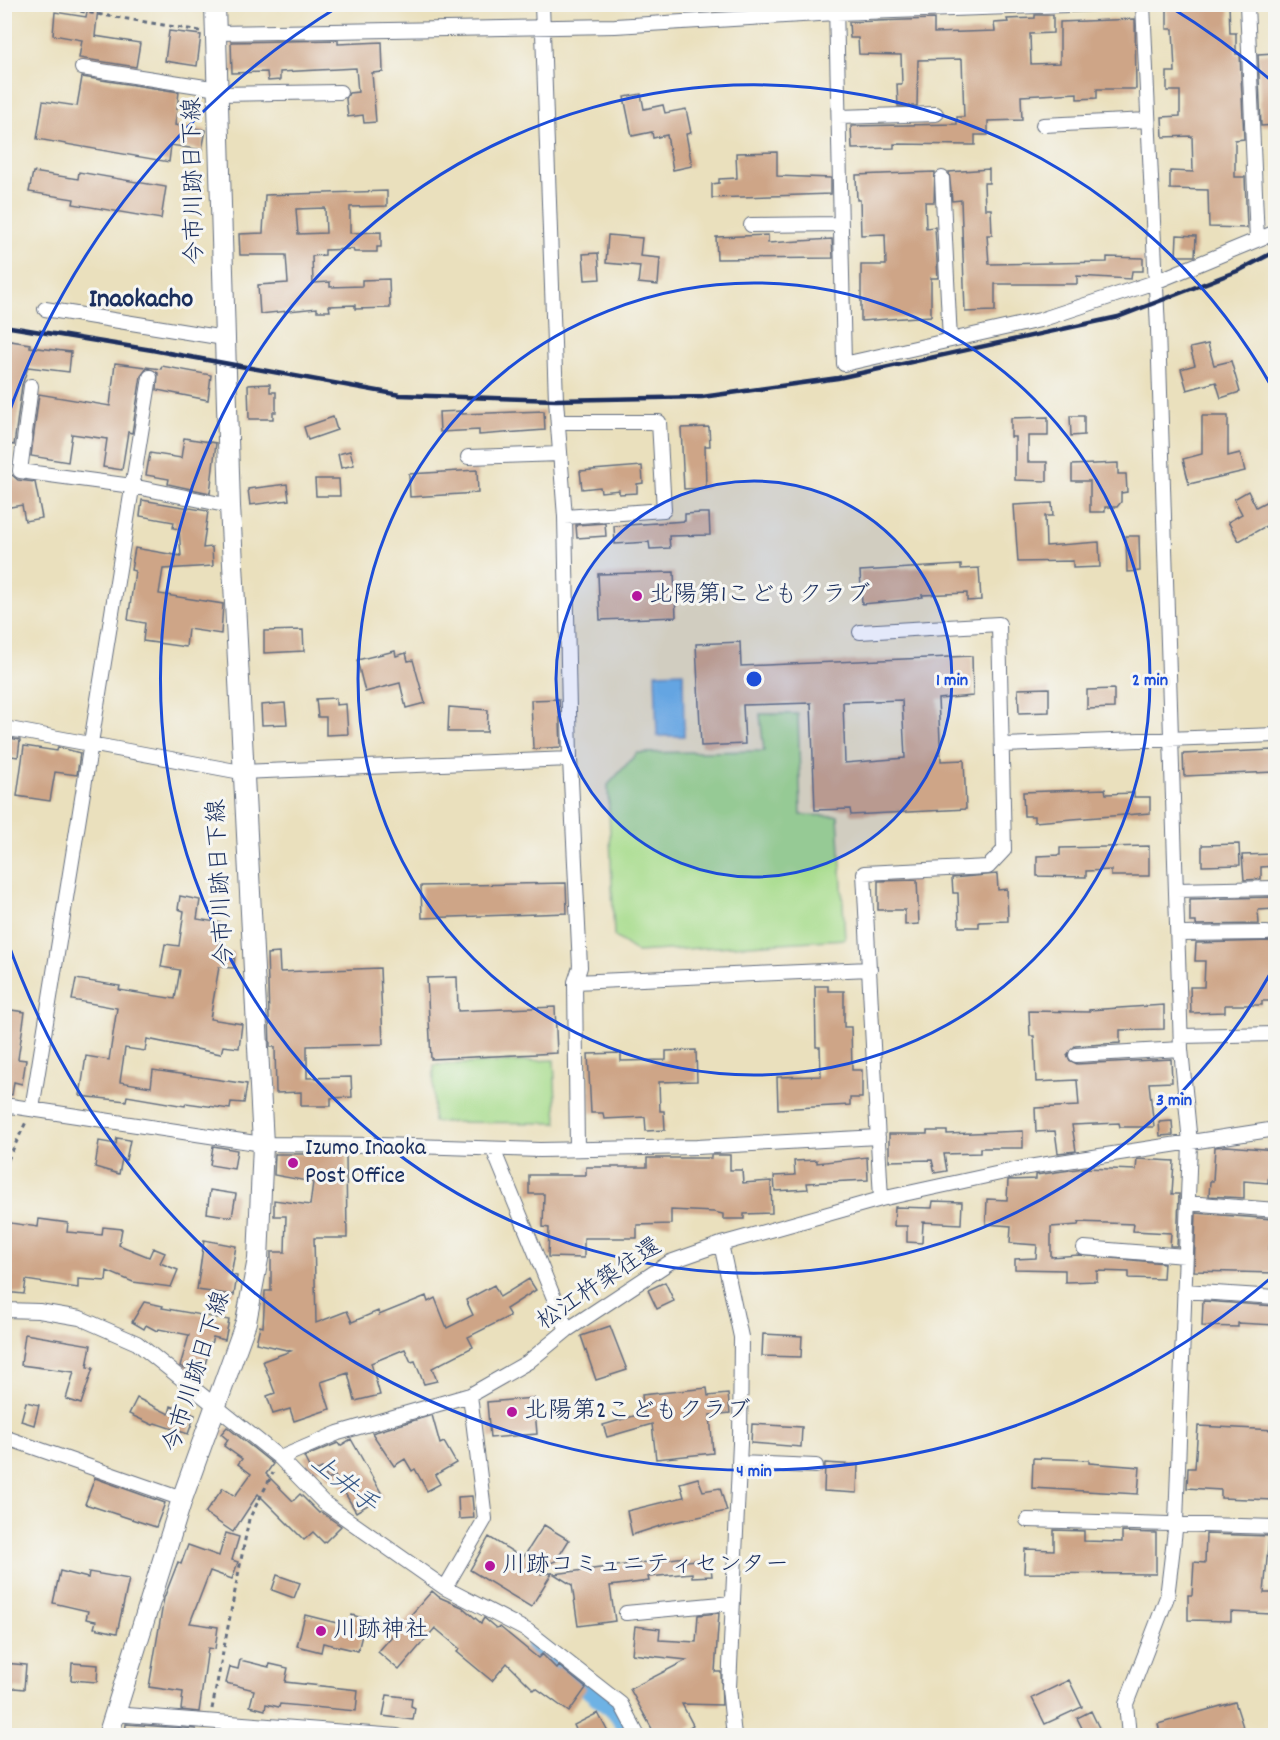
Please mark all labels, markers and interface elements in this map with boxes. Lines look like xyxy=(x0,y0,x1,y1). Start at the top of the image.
street label: 今市川跡日下線 xyxy=(177,97,213,265)
district label: Inaokacho xyxy=(89,281,193,320)
place label: 北陽第1こどもクラブ xyxy=(649,579,870,613)
marker: 北陽第1こどもクラブ xyxy=(630,589,644,603)
centre of rings xyxy=(744,669,764,689)
text: 1 min xyxy=(936,669,968,694)
text: 2 min xyxy=(1132,669,1168,694)
street label: 今市川跡日下線 xyxy=(201,798,243,968)
text: 3 min xyxy=(1156,1089,1192,1114)
place label: Izumo Inaoka Post Office xyxy=(305,1132,427,1194)
marker: Izumo Inaoka Post Office xyxy=(286,1156,300,1170)
street label: 松江杵築往還 xyxy=(531,1231,669,1339)
street label: 今市川跡日下線 xyxy=(156,1287,240,1457)
place label: 北陽第2こどもクラブ xyxy=(524,1395,751,1429)
marker: 北陽第2こどもクラブ xyxy=(505,1405,519,1419)
water label: 上井手 xyxy=(301,1446,386,1525)
text: 4 min xyxy=(736,1460,772,1485)
place label: 川跡コミュニティセンター xyxy=(502,1549,789,1583)
marker: 川跡コミュニティセンター xyxy=(483,1559,497,1573)
place label: 川跡神社 xyxy=(333,1614,429,1648)
marker: 川跡神社 xyxy=(314,1624,328,1638)

